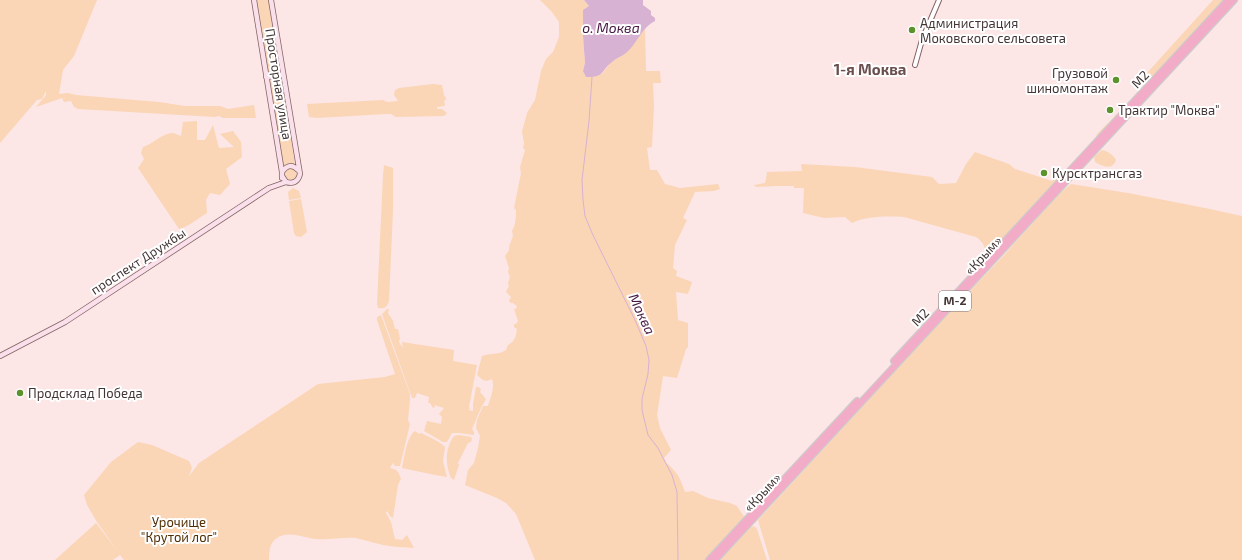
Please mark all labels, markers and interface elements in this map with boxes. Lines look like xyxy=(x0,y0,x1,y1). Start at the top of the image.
place label: Администрация Моковского сельсовета xyxy=(920,15,1066,46)
water label: о. Моква xyxy=(582,19,640,36)
marker: Администрация Моковского сельсовета xyxy=(907,25,917,35)
street label: Просторная улица xyxy=(262,27,296,141)
district label: 1-я Моква xyxy=(834,60,906,78)
place label: Грузовой шиномонтаж xyxy=(1026,65,1108,96)
street label: М2 xyxy=(1128,67,1152,91)
marker: Грузовой шиномонтаж xyxy=(1111,75,1121,85)
place label: Трактир "Моква" xyxy=(1118,102,1220,118)
marker: Трактир "Моква" xyxy=(1105,105,1115,115)
place label: Курсктрансгаз xyxy=(1052,165,1142,181)
marker: Курсктрансгаз xyxy=(1039,168,1049,178)
street label: проспект Дружбы xyxy=(87,224,189,298)
street label: «Крым» xyxy=(961,232,1005,278)
water label: Моква xyxy=(626,291,659,337)
road number: М-2 xyxy=(939,291,971,311)
street label: М2 xyxy=(908,305,932,329)
place label: Продсклад Победа xyxy=(28,385,143,401)
marker: Продсклад Победа xyxy=(15,388,25,398)
street label: «Крым» xyxy=(740,469,784,515)
park label: Урочище "Крутой лог" xyxy=(141,514,217,545)

